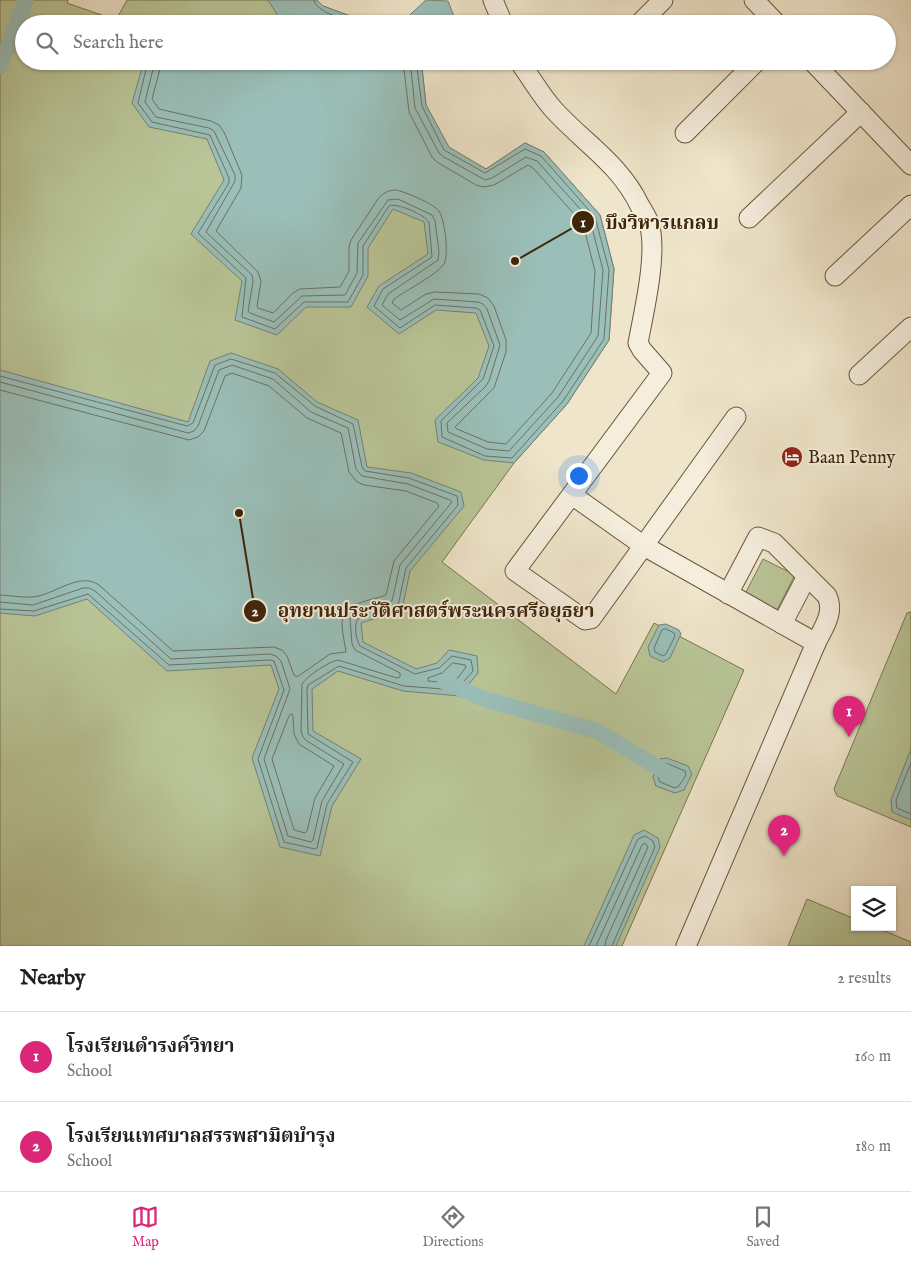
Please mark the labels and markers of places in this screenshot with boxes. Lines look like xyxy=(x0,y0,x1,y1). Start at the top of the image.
callout: บึงวิหารแกลบ xyxy=(570,205,729,239)
hotel icon: Baan Penny xyxy=(780,445,804,469)
place label: Baan Penny xyxy=(808,447,895,470)
callout: อุทยานประวัติศาสตร์พระนครศรีอยุธยา xyxy=(243,594,605,628)
pin: 1 xyxy=(833,696,865,737)
pin: 2 xyxy=(768,815,800,856)

